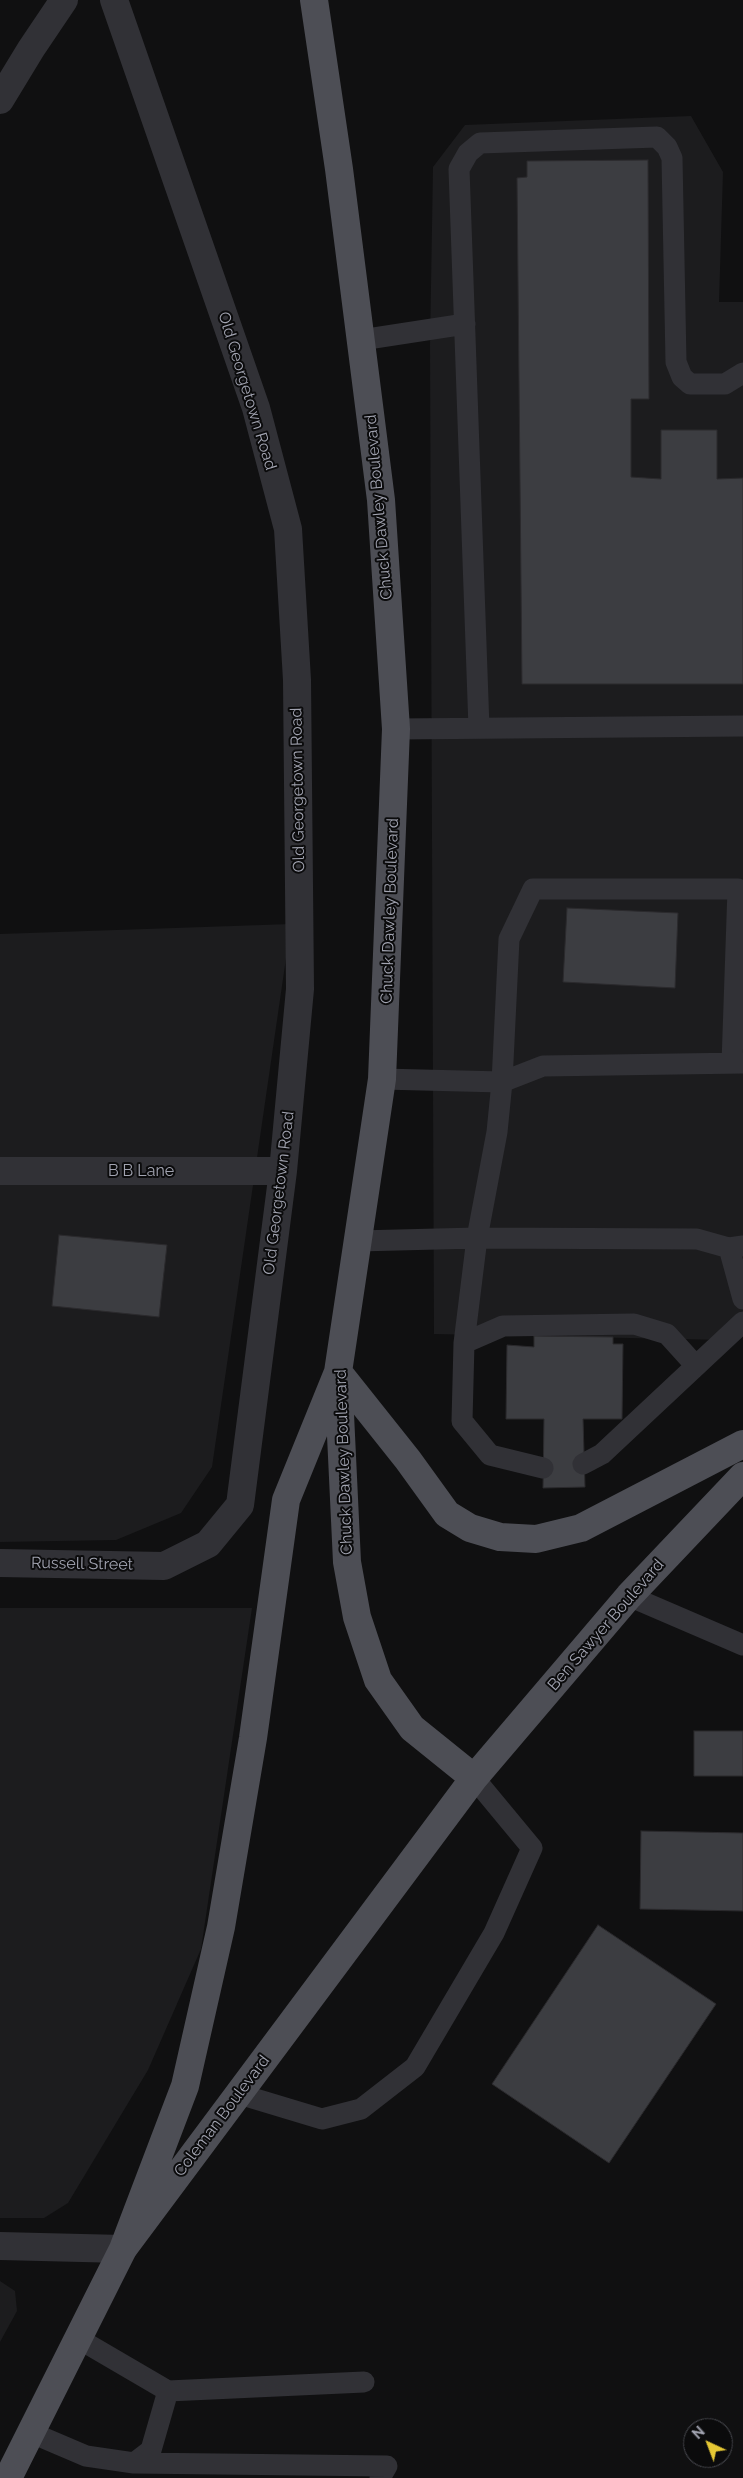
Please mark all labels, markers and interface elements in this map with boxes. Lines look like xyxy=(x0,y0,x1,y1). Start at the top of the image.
street label: Old Georgetown Road xyxy=(214,309,280,473)
street label: Chuck Dawley Boulevard xyxy=(361,414,397,600)
street label: Old Georgetown Road xyxy=(287,708,309,872)
street label: Chuck Dawley Boulevard xyxy=(377,818,403,1004)
street label: Old Georgetown Road xyxy=(259,1110,299,1276)
street label: B B Lane xyxy=(108,1161,174,1181)
street label: Chuck Dawley Boulevard xyxy=(331,1369,357,1555)
street label: Russell Street xyxy=(31,1554,133,1574)
street label: Ben Sawyer Boulevard xyxy=(544,1555,668,1695)
street label: Coleman Boulevard xyxy=(170,2052,274,2180)
north arrow xyxy=(683,2418,733,2468)
text: N xyxy=(689,2423,708,2442)

